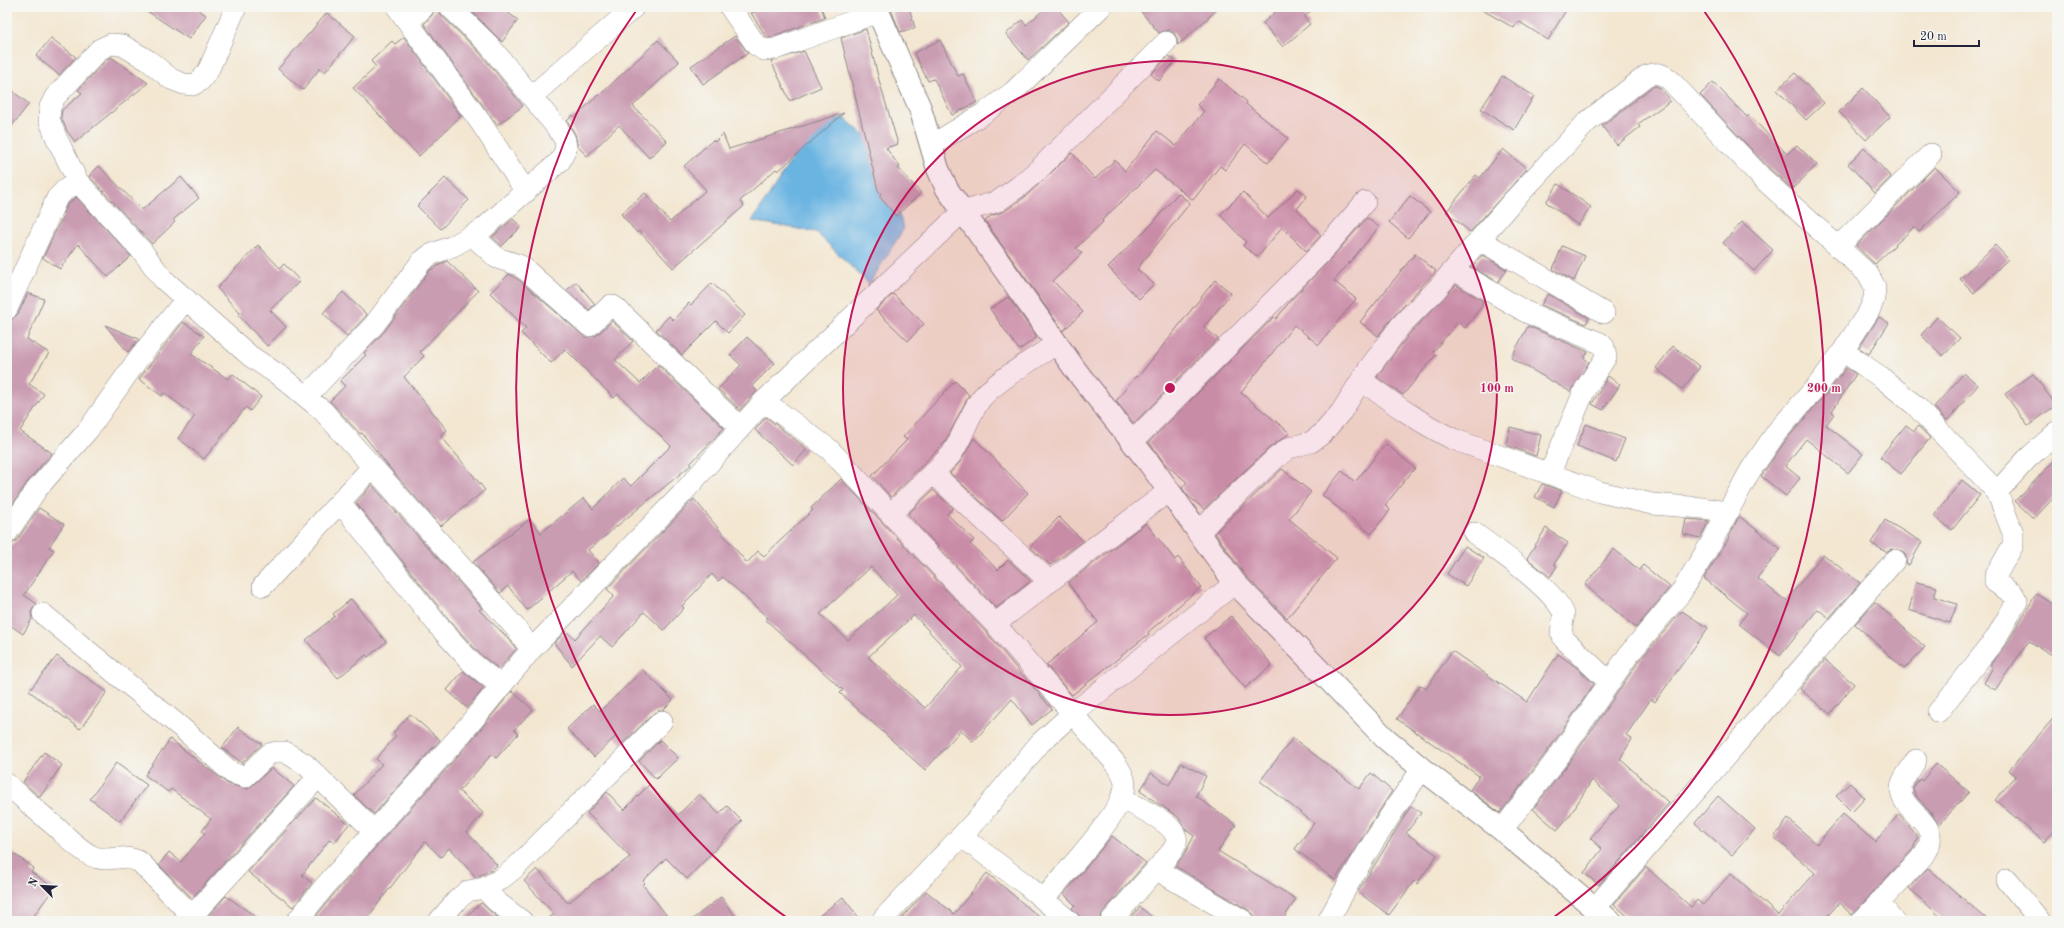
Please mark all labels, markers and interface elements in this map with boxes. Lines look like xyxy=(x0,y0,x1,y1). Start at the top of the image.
scale bar xyxy=(1914,22,1979,48)
text: 20 m xyxy=(1920,31,1947,43)
centre of rings xyxy=(1163,381,1177,395)
text: 100 m xyxy=(1480,383,1514,395)
text: 200 m xyxy=(1807,383,1841,395)
north arrow xyxy=(22,866,62,906)
text: N xyxy=(28,876,41,889)

